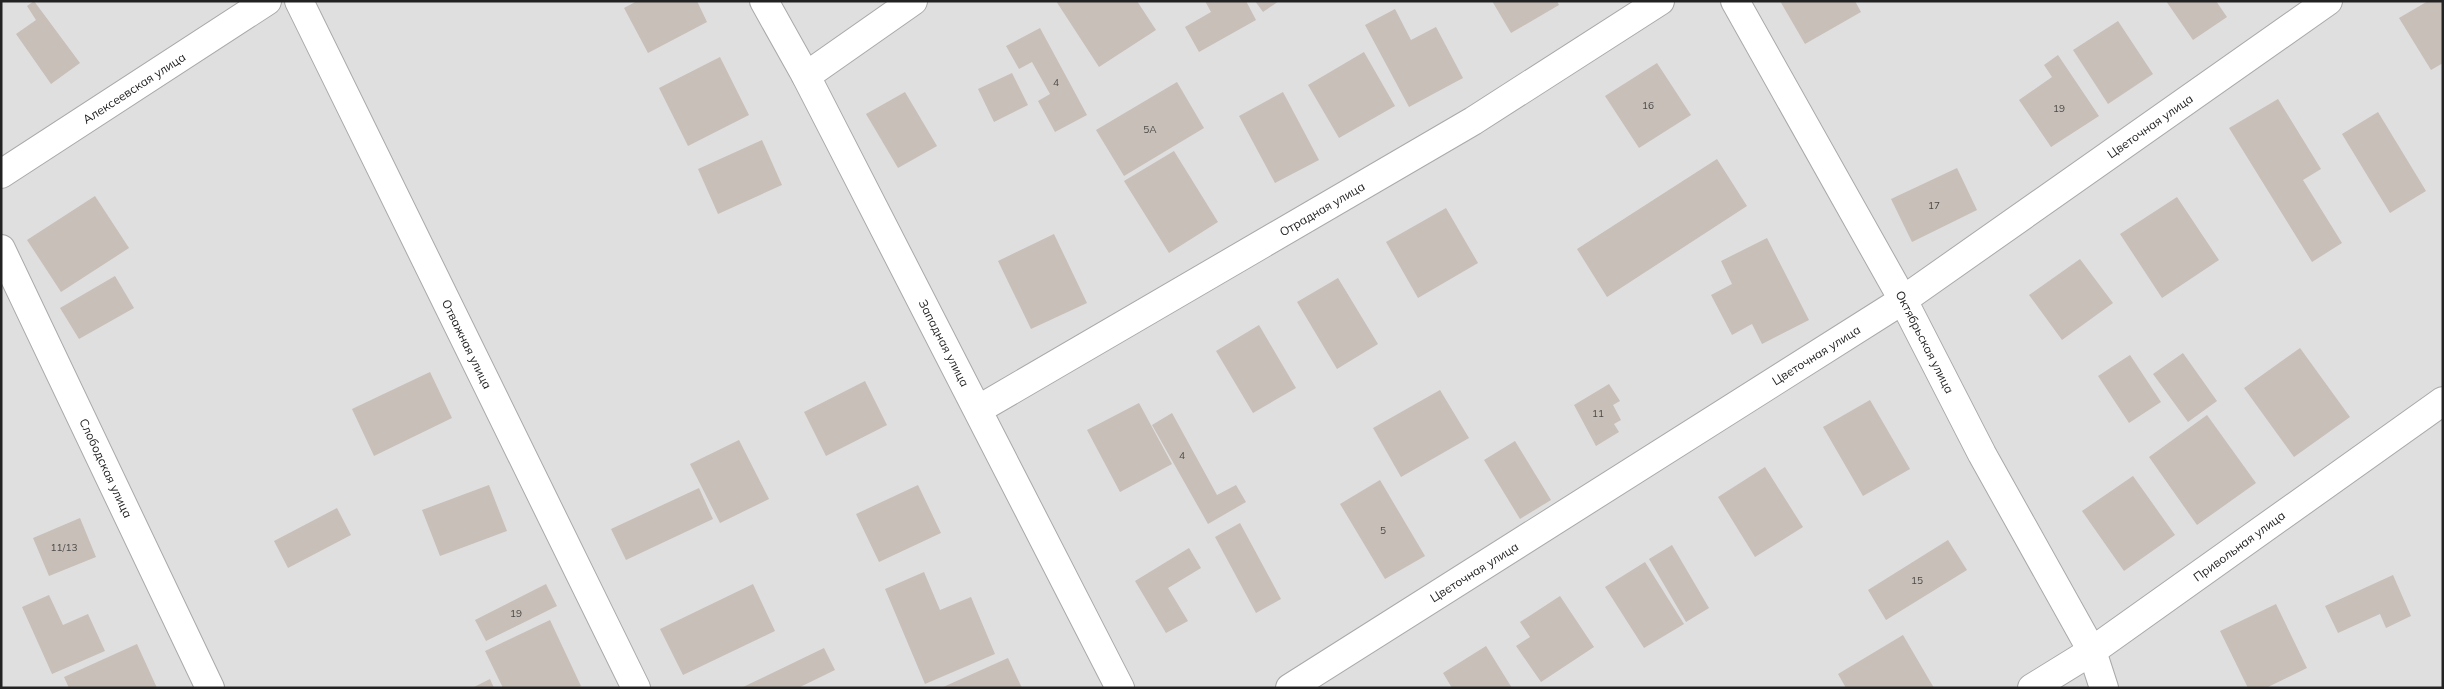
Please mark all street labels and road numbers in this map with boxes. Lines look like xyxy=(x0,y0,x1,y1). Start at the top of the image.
street label: Алексеевская улица xyxy=(80,49,188,127)
street label: Цветочная улица xyxy=(2104,91,2196,161)
street label: Отрадная улица xyxy=(1277,179,1367,239)
street label: Октябрьская улица xyxy=(1893,288,1957,396)
street label: Отважная улица xyxy=(439,297,495,391)
street label: Западная улица xyxy=(916,297,972,389)
street label: Цветочная улица xyxy=(1769,322,1863,388)
street label: Слободская улица xyxy=(76,416,136,520)
street label: Привольная улица xyxy=(2190,508,2288,584)
street label: Цветочная улица xyxy=(1427,539,1521,605)

